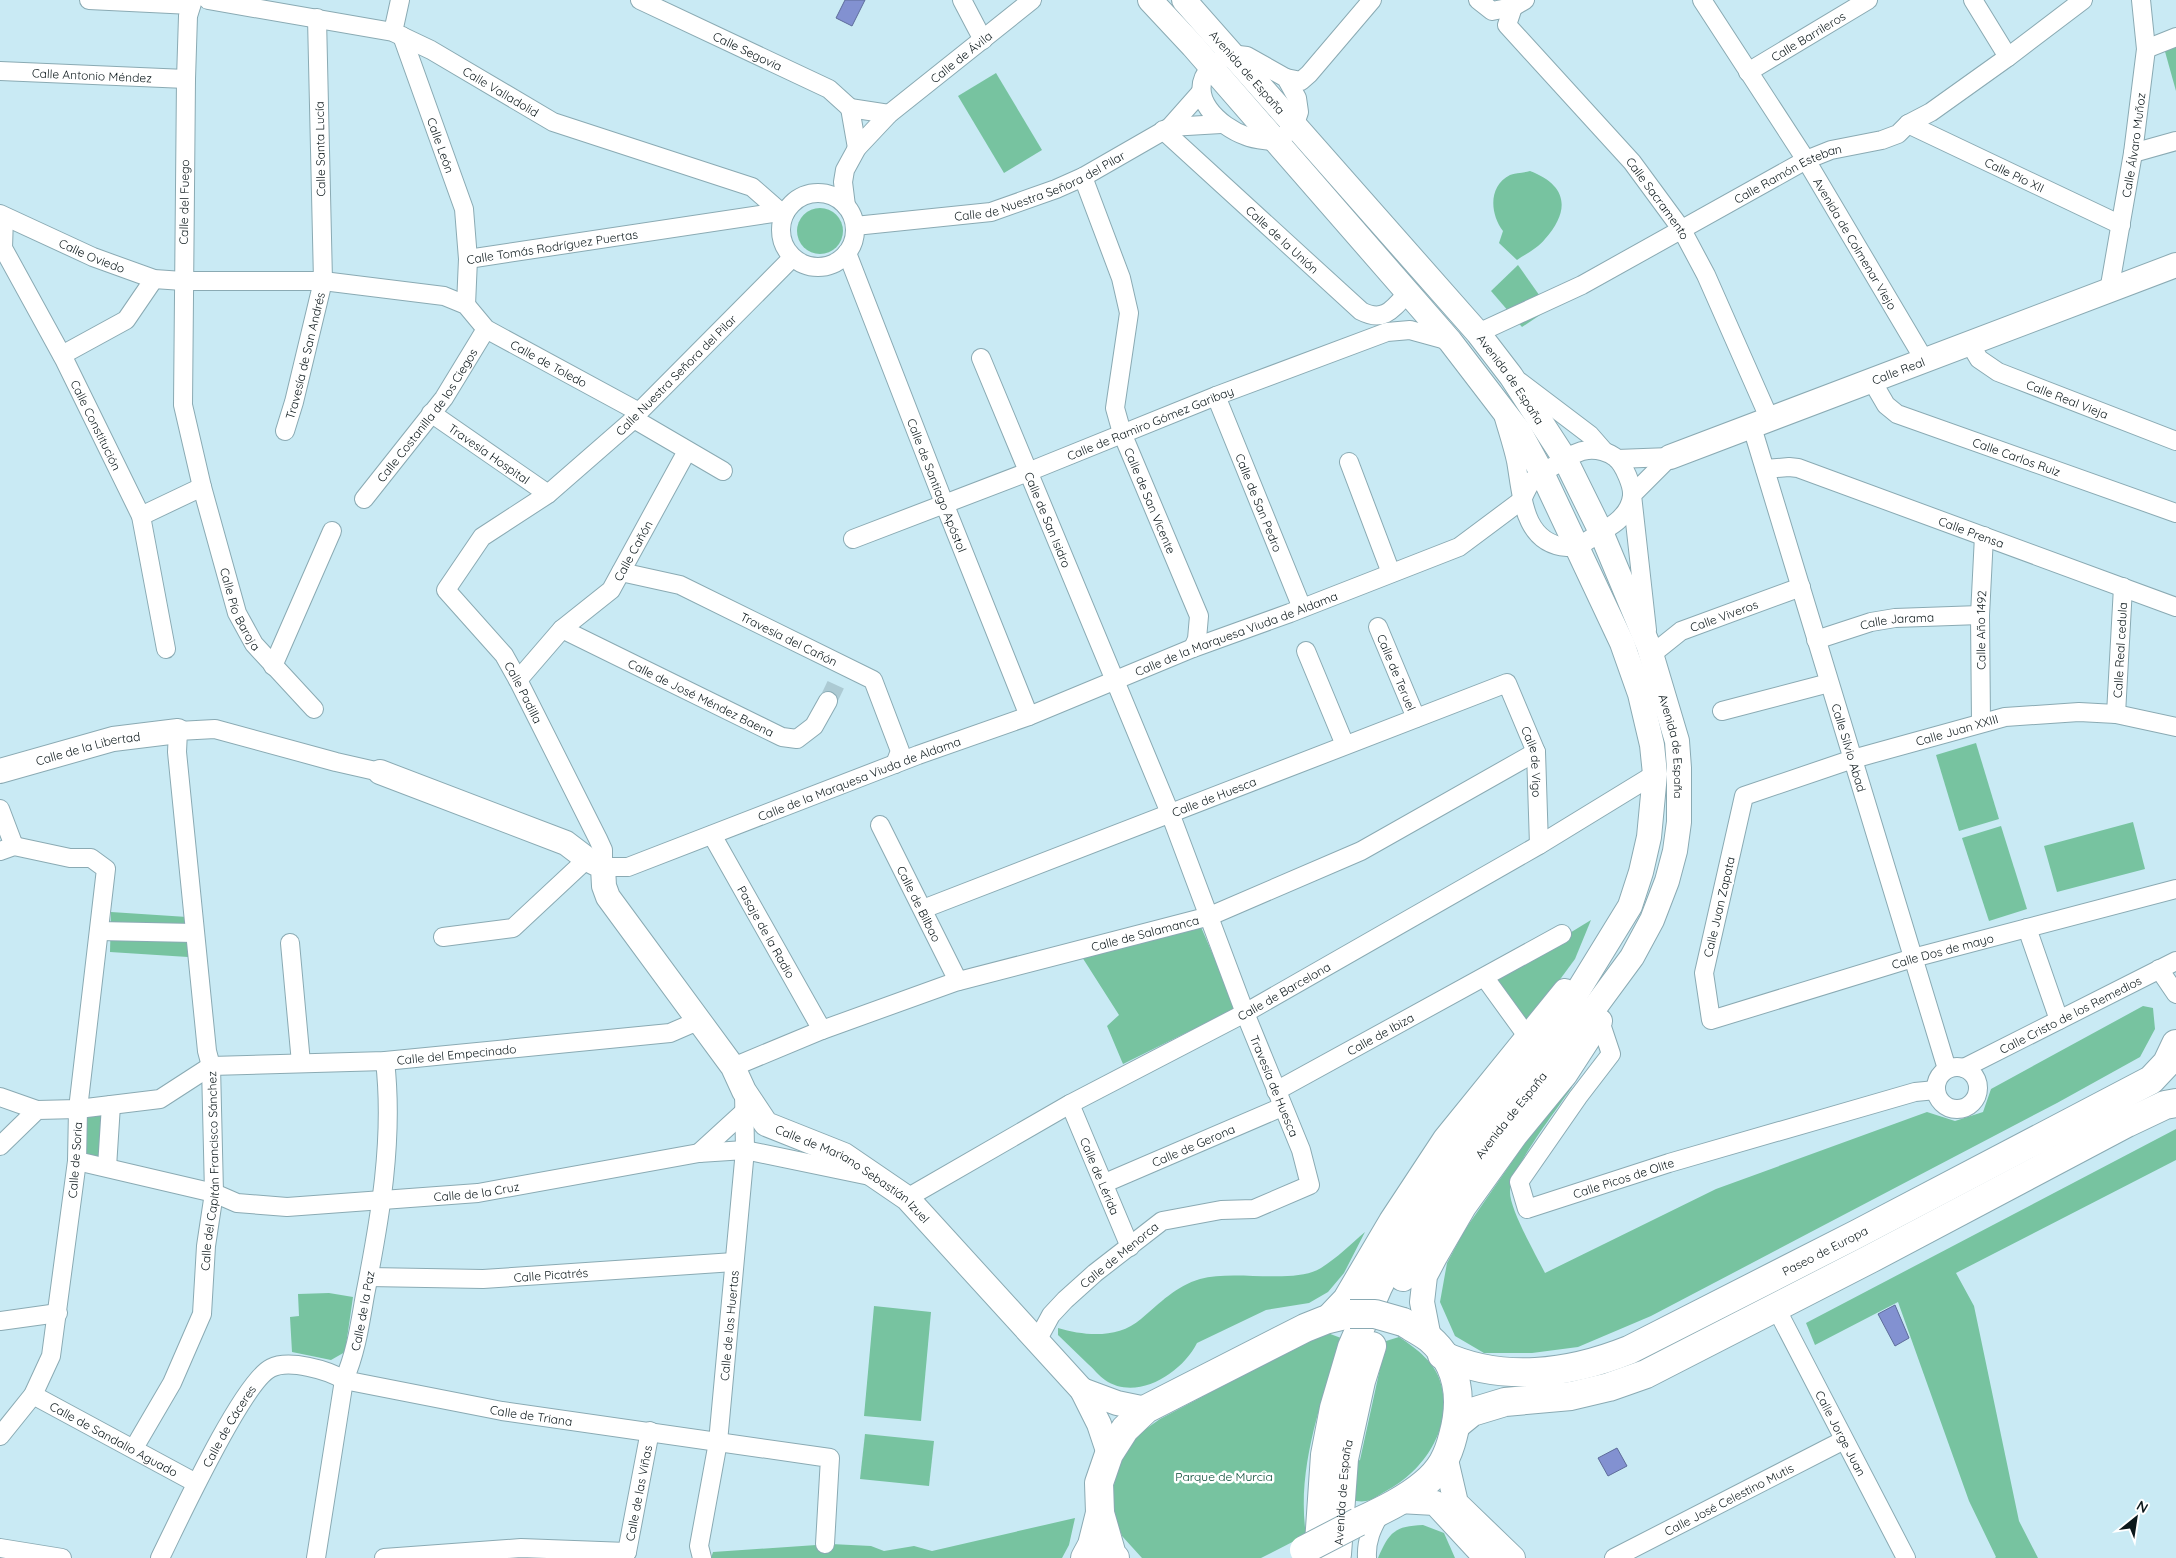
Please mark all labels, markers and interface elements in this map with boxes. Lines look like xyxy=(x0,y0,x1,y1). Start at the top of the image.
street label: Calle Barrileros xyxy=(1768,8,1848,64)
street label: Avenida de España xyxy=(1207,27,1288,117)
street label: Calle Segovia xyxy=(711,28,785,73)
street label: Calle de Ávila xyxy=(927,28,995,86)
street label: Calle Valladolid xyxy=(460,63,542,120)
street label: Calle Antonio Méndez xyxy=(32,65,152,85)
street label: Calle Álvaro Muñoz xyxy=(2118,91,2148,199)
street label: Calle Santa Lucía xyxy=(312,101,328,197)
street label: Calle León xyxy=(424,115,458,175)
street label: Calle Ramón Esteban xyxy=(1731,141,1843,206)
street label: Calle de Nuestra Señora del Pilar xyxy=(954,147,1128,223)
street label: Calle Sacramento xyxy=(1623,153,1693,242)
street label: Calle Pío XII xyxy=(1982,154,2047,195)
street label: Calle del Fuego xyxy=(176,159,192,245)
street label: Avenida de Colmenar Viejo xyxy=(1811,175,1900,312)
street label: Calle de la Unión xyxy=(1243,202,1322,276)
street label: Calle Tomás Rodríguez Puertas xyxy=(465,226,639,267)
street label: Calle Oviedo xyxy=(57,235,127,275)
street label: Travesía de San Andrés xyxy=(282,290,328,421)
street label: Calle Nuestra Señora del Pilar xyxy=(612,311,740,439)
street label: Avenida de España xyxy=(1474,331,1548,427)
street label: Calle de Toledo xyxy=(508,336,590,390)
street label: Calle Costanilla de los Ciegos xyxy=(373,345,480,485)
street label: Calle Real xyxy=(1870,354,1927,387)
street label: Calle Real Vieja xyxy=(2024,376,2111,422)
street label: Calle Constitución xyxy=(68,377,125,472)
street label: Calle de Ramiro Gómez Garibay xyxy=(1064,383,1236,463)
street label: Calle de Santiago Apóstol xyxy=(904,416,970,554)
street label: Travesía Hospital xyxy=(446,420,533,487)
street label: Calle Carlos Ruiz xyxy=(1971,434,2063,479)
street label: Calle de San Vicente xyxy=(1121,445,1179,556)
street label: Calle de San Pedro xyxy=(1233,451,1286,554)
street label: Calle de San Isidro xyxy=(1022,469,1075,570)
street label: Calle Prensa xyxy=(1937,513,2006,551)
street label: Calle Cañón xyxy=(610,518,655,583)
street label: Calle Pío Baroja xyxy=(217,566,264,653)
street label: Calle de la Marquesa Viuda de Aldama xyxy=(1132,588,1340,679)
street label: Calle Año 1492 xyxy=(1972,590,1989,670)
street label: Calle Viveros xyxy=(1688,596,1760,635)
street label: Calle Real cedula xyxy=(2109,602,2130,698)
street label: Travesía del Cañón xyxy=(738,608,840,669)
street label: Calle Jarama xyxy=(1858,609,1934,633)
street label: Calle de Teruel xyxy=(1374,632,1420,713)
street label: Calle de José Méndez Baena xyxy=(626,655,777,739)
street label: Calle Padilla xyxy=(502,659,546,726)
street label: Avenida de España xyxy=(1656,692,1687,799)
street label: Calle Silvio Abad xyxy=(1829,702,1870,793)
street label: Calle Juan XXIII xyxy=(1914,711,2000,749)
street label: Calle de Vigo xyxy=(1518,724,1545,798)
street label: Calle de la Libertad xyxy=(34,728,141,768)
street label: Calle de la Marquesa Viuda de Aldama xyxy=(756,733,963,824)
street label: Calle de Huesca xyxy=(1170,773,1258,820)
street label: Calle Juan Zapata xyxy=(1700,855,1738,959)
street label: Calle de Bilbao xyxy=(894,863,945,944)
street label: Pasaje de la Radio xyxy=(734,883,799,981)
street label: Calle de Salamanca xyxy=(1090,912,1200,954)
street label: Calle Dos de mayo xyxy=(1890,930,1995,972)
street label: Calle de Barcelona xyxy=(1235,958,1333,1023)
street label: Calle Cristo de los Remedios xyxy=(1997,972,2144,1056)
street label: Calle de Ibiza xyxy=(1344,1009,1416,1058)
street label: Travesía de Huesca xyxy=(1247,1033,1302,1139)
street label: Calle del Empecinado xyxy=(396,1041,517,1067)
street label: Avenida de España xyxy=(1471,1069,1550,1161)
street label: Calle del Capitán Francisco Sánchez xyxy=(197,1071,222,1271)
street label: Calle de Soria xyxy=(65,1121,85,1199)
street label: Calle de Mariano Sebastián Izuel xyxy=(773,1121,933,1226)
street label: Calle de Gerona xyxy=(1149,1121,1237,1170)
street label: Calle de Lérida xyxy=(1077,1135,1123,1217)
street label: Calle Picos de Olite xyxy=(1571,1154,1676,1201)
street label: Calle de la Cruz xyxy=(433,1178,521,1204)
street label: Calle de Menorca xyxy=(1077,1219,1161,1291)
street label: Paseo de Europa xyxy=(1779,1222,1870,1279)
street label: Calle Picatrés xyxy=(513,1264,589,1284)
street label: Calle de la Paz xyxy=(347,1269,377,1352)
street label: Calle de las Huertas xyxy=(716,1269,741,1381)
street label: Calle de Cáceres xyxy=(199,1381,259,1470)
street label: Calle Jorge Juan xyxy=(1813,1388,1869,1478)
street label: Calle de Sandalio Aguado xyxy=(47,1398,181,1479)
street label: Calle de Triana xyxy=(489,1401,573,1429)
street label: Avenida de España xyxy=(1330,1438,1356,1546)
street label: Calle de las Viñas xyxy=(622,1443,655,1542)
street label: Calle José Celestino Mutis xyxy=(1662,1460,1796,1538)
park label: Parque de Murcia xyxy=(1175,1469,1273,1484)
north arrow xyxy=(2111,1493,2161,1543)
text: N xyxy=(2134,1496,2151,1517)

